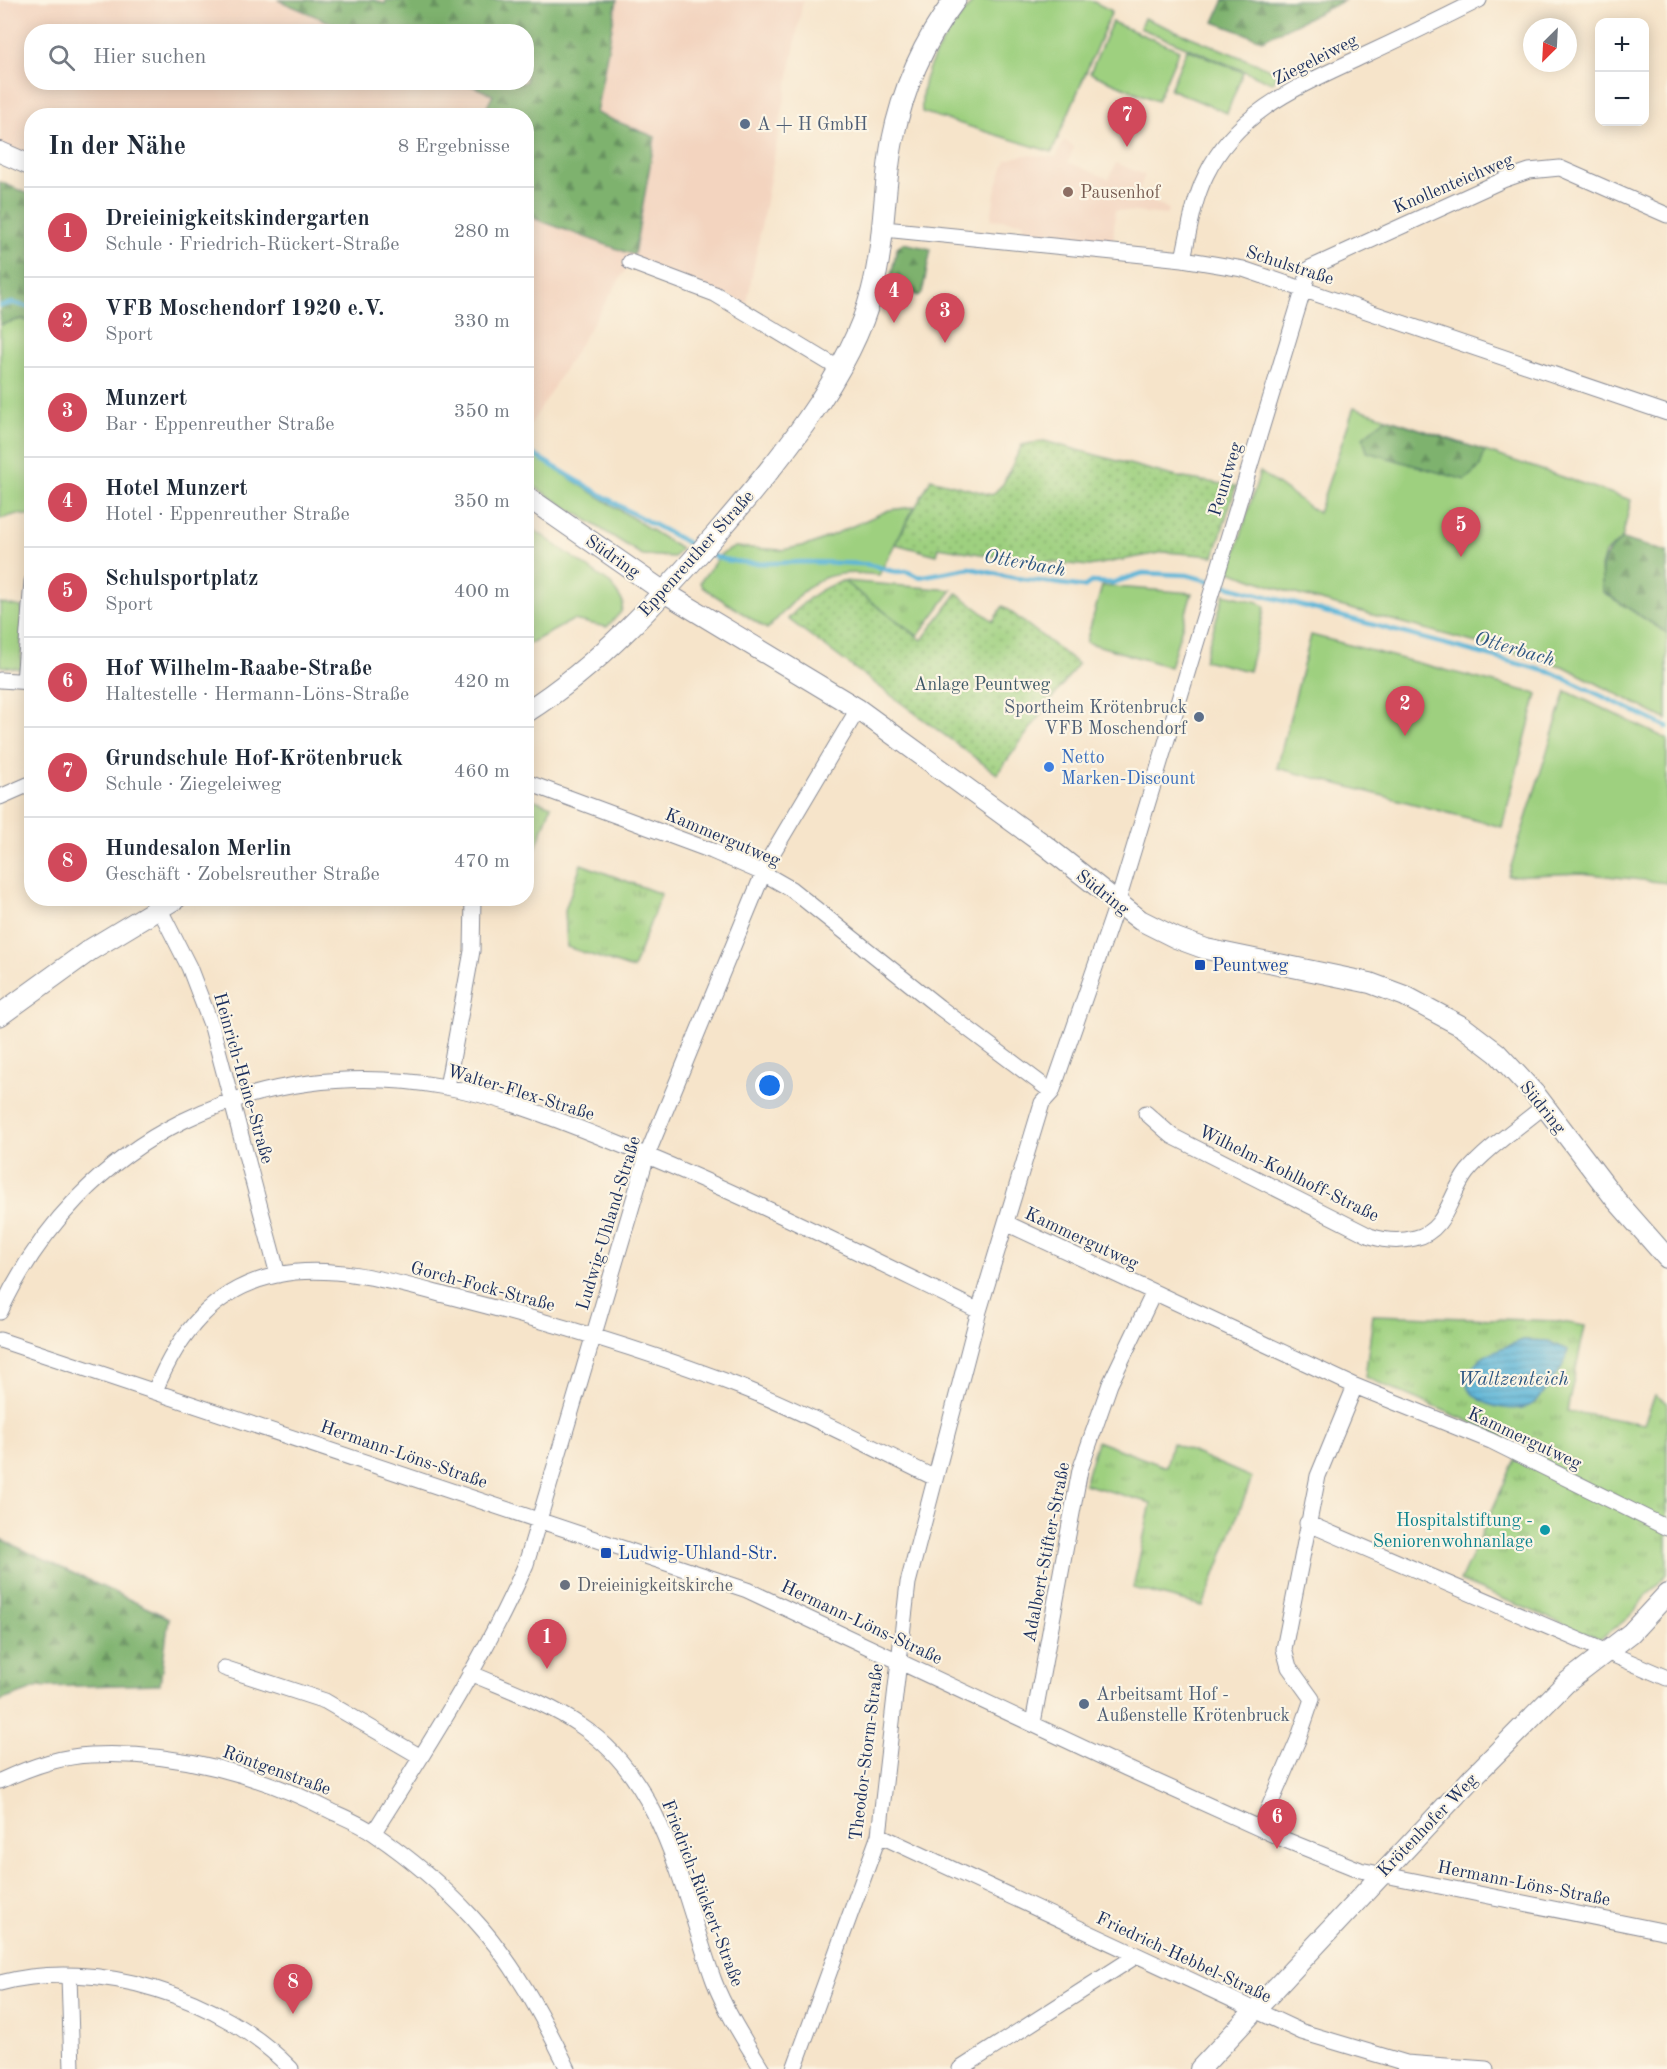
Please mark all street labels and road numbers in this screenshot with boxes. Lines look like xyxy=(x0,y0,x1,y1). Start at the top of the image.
street label: Ziegeleiweg xyxy=(1270,31,1361,89)
street label: Knollenteichweg xyxy=(1391,150,1516,217)
street label: Schulstraße xyxy=(1243,243,1336,289)
street label: Peuntweg xyxy=(1206,440,1246,518)
street label: Eppenreuther Straße xyxy=(636,487,758,620)
street label: Südring xyxy=(582,532,643,582)
street label: Kammergutweg xyxy=(662,806,783,870)
street label: Südring xyxy=(1072,867,1133,919)
street label: Heinrich-Heine-Straße xyxy=(210,991,276,1166)
street label: Walter-Flex-Straße xyxy=(445,1062,596,1124)
street label: Südring xyxy=(1516,1078,1569,1138)
street label: Wilhelm-Kohlhoff-Straße xyxy=(1196,1122,1381,1225)
street label: Ludwig-Uhland-Straße xyxy=(574,1134,644,1313)
street label: Kammergutweg xyxy=(1022,1205,1142,1273)
street label: Gorch-Fock-Straße xyxy=(409,1259,557,1315)
street label: Kammergutweg xyxy=(1465,1405,1585,1473)
street label: Hermann-Löns-Straße xyxy=(318,1418,490,1492)
street label: Adalbert-Stifter-Straße xyxy=(1021,1461,1073,1644)
street label: Hermann-Löns-Straße xyxy=(778,1578,945,1668)
street label: Theodor-Storm-Straße xyxy=(847,1662,887,1842)
street label: Röntgenstraße xyxy=(220,1743,333,1799)
street label: Krötenhofer Weg xyxy=(1374,1771,1481,1881)
street label: Friedrich-Rückert-Straße xyxy=(658,1798,746,1989)
street label: Hermann-Löns-Straße xyxy=(1436,1858,1612,1910)
street label: Friedrich-Hebbel-Straße xyxy=(1093,1909,1274,2006)

